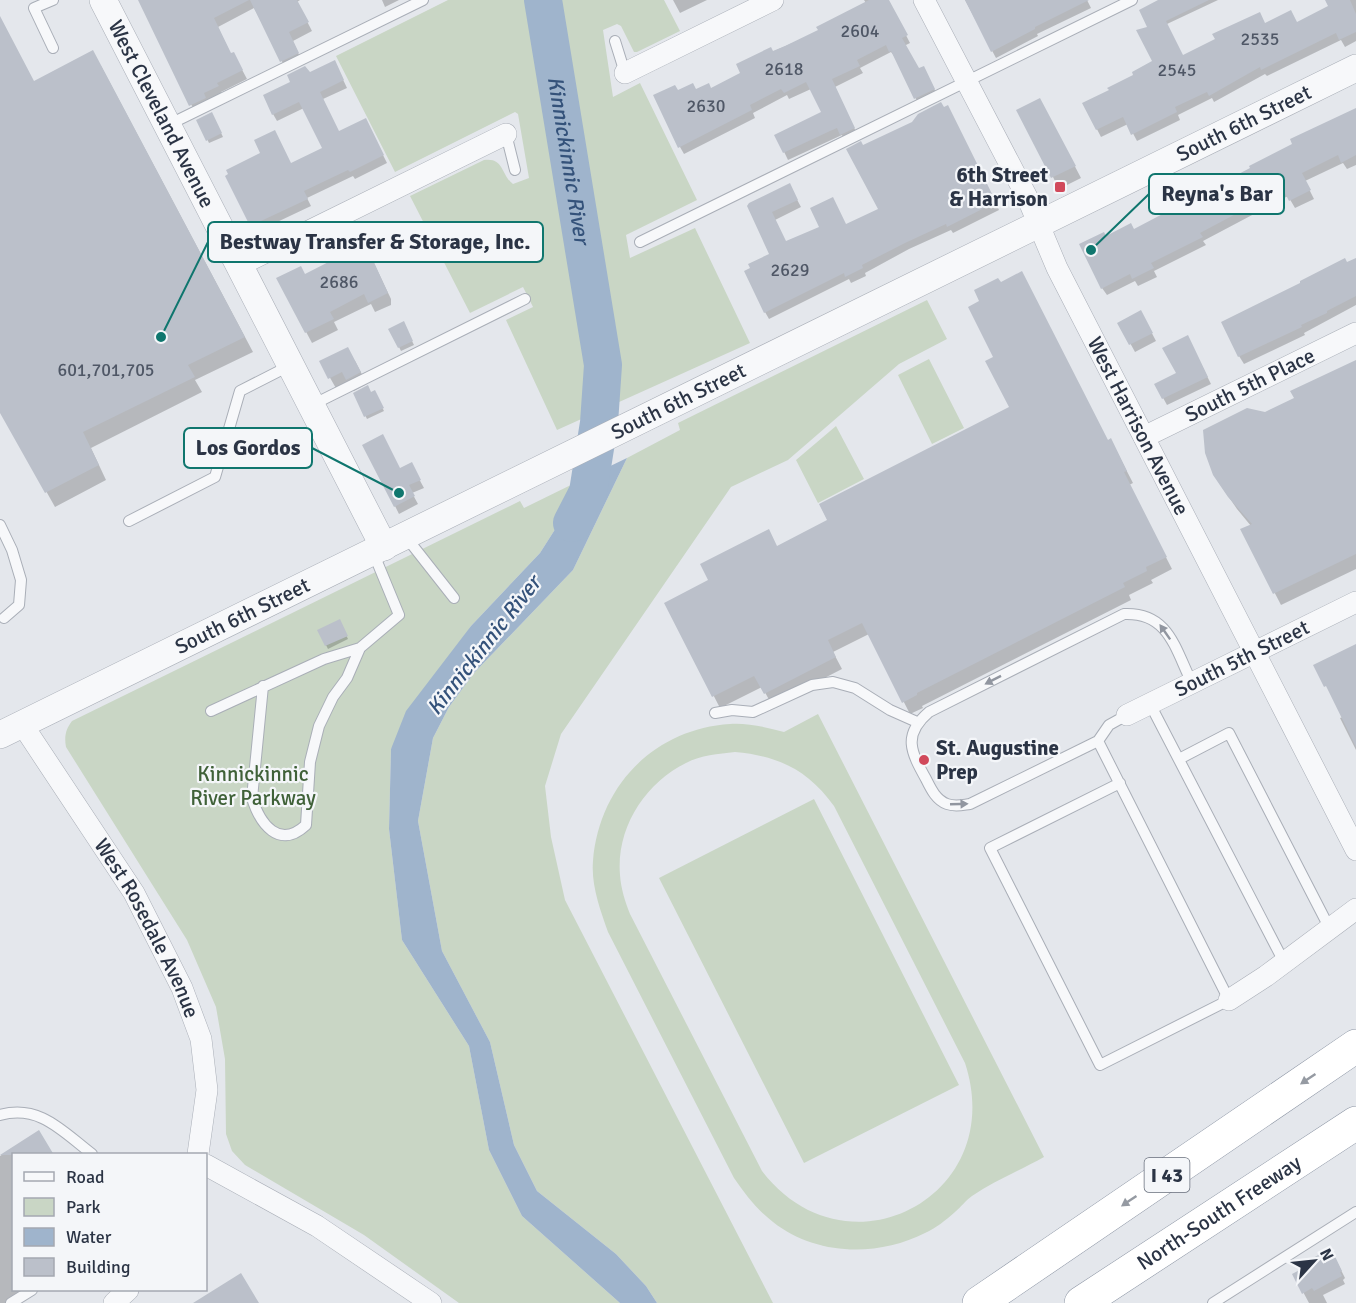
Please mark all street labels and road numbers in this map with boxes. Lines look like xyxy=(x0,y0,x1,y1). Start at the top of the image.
street label: West Cleveland Avenue xyxy=(103,16,220,212)
street label: South 6th Street xyxy=(1172,79,1315,167)
street label: West Harrison Avenue xyxy=(1082,332,1195,520)
street label: South 5th Place xyxy=(1181,342,1319,428)
street label: South 6th Street xyxy=(607,357,750,445)
street label: South 6th Street xyxy=(171,572,314,660)
street label: South 5th Street xyxy=(1170,614,1313,703)
street label: West Rosedale Avenue xyxy=(88,833,205,1022)
street label: North-South Freeway xyxy=(1132,1149,1306,1276)
road number: I 43 xyxy=(1144,1158,1190,1192)

